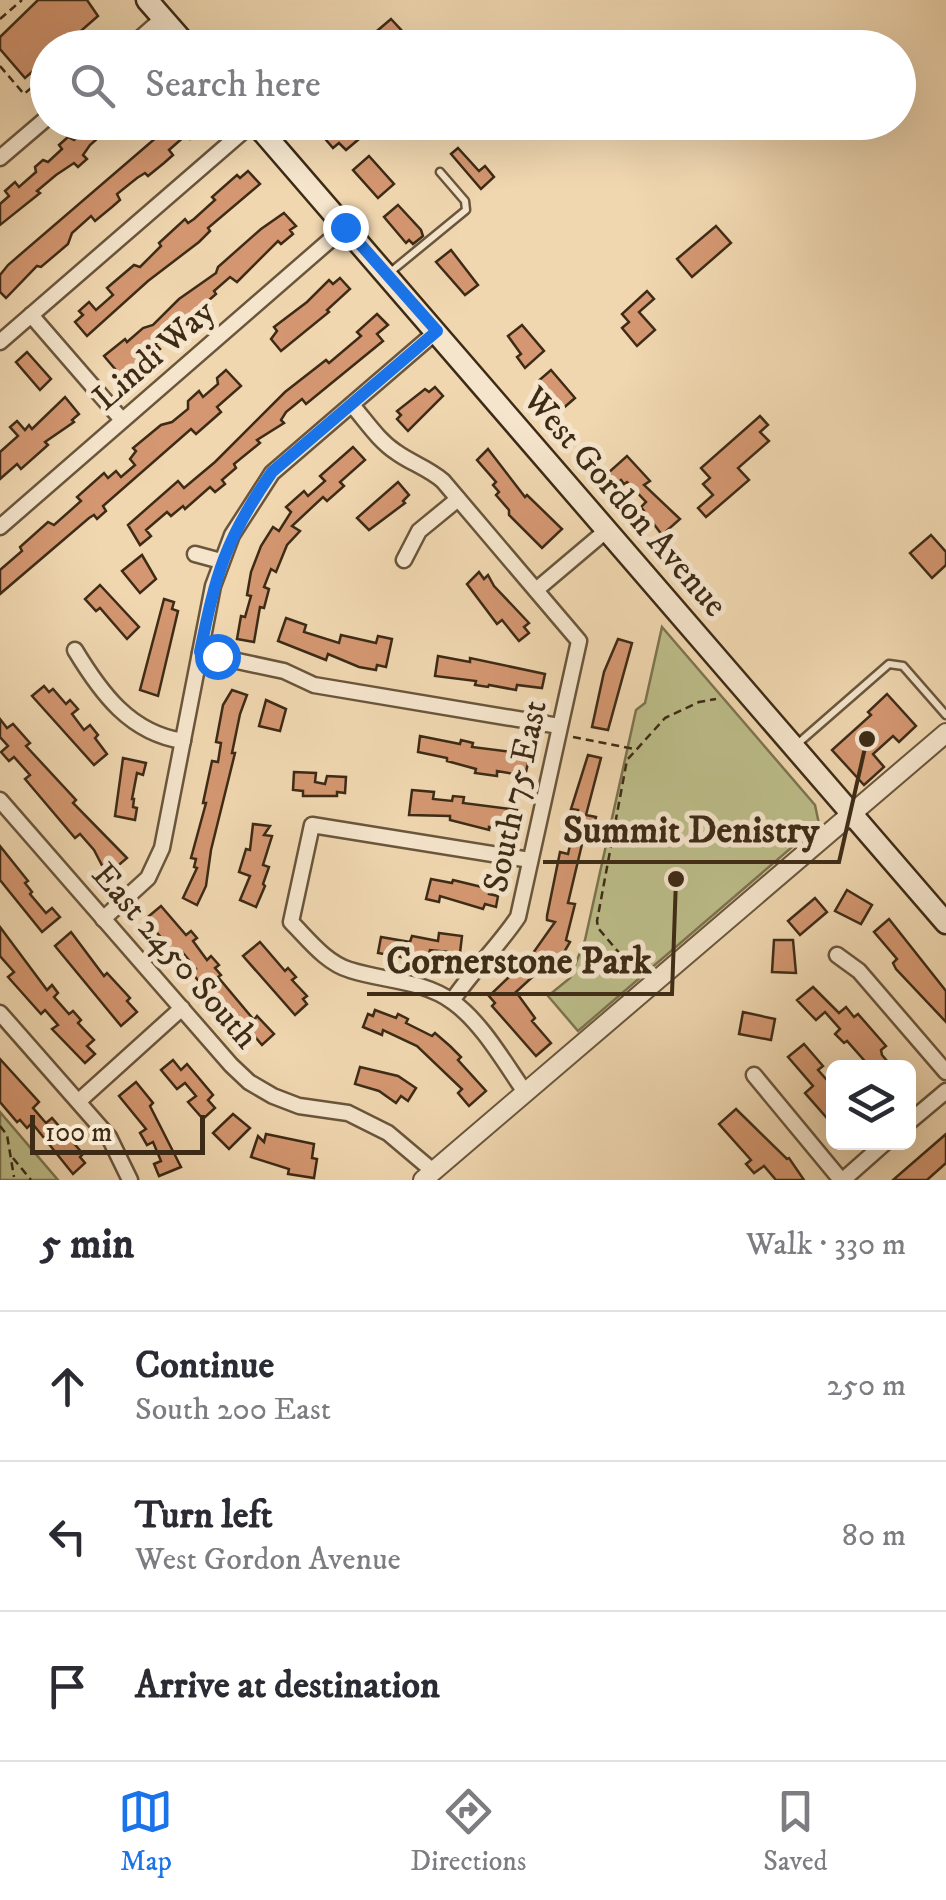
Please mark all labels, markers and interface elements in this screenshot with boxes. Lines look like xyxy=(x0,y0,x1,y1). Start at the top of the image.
search box xyxy=(30,30,916,140)
icon: search xyxy=(65,58,120,113)
text: Search here xyxy=(145,61,321,109)
route end xyxy=(323,205,369,251)
street label: Lindi Way xyxy=(84,290,225,421)
street label: West Gordon Avenue xyxy=(512,377,736,626)
route start xyxy=(195,634,241,680)
street label: South 75 East xyxy=(474,696,558,896)
callout: Summit Denistry xyxy=(543,794,839,862)
text: Summit Denistry xyxy=(563,807,820,855)
street label: East 2450 South xyxy=(82,854,267,1059)
callout: Cornerstone Park xyxy=(367,926,672,994)
text: Cornerstone Park xyxy=(386,938,653,986)
map controls xyxy=(826,1060,916,1150)
button: layers xyxy=(826,1060,916,1150)
scale bar xyxy=(30,1110,205,1154)
text: 100 m xyxy=(45,1115,112,1150)
text: 5 min xyxy=(40,1219,134,1271)
text: Walk · 330 m xyxy=(746,1225,906,1265)
text: Continue xyxy=(135,1342,274,1390)
icon: ahead xyxy=(40,1359,95,1414)
text: 250 m xyxy=(826,1366,906,1406)
text: South 200 East xyxy=(135,1390,331,1430)
text: Turn left xyxy=(135,1492,273,1540)
icon: left xyxy=(40,1509,95,1564)
text: 80 m xyxy=(842,1516,906,1556)
text: West Gordon Avenue xyxy=(135,1540,401,1580)
icon: arrive xyxy=(40,1659,95,1714)
text: Arrive at destination xyxy=(135,1662,440,1710)
tab: Map xyxy=(118,1784,173,1879)
tab: Directions xyxy=(410,1784,526,1879)
tab: Saved xyxy=(763,1784,828,1879)

